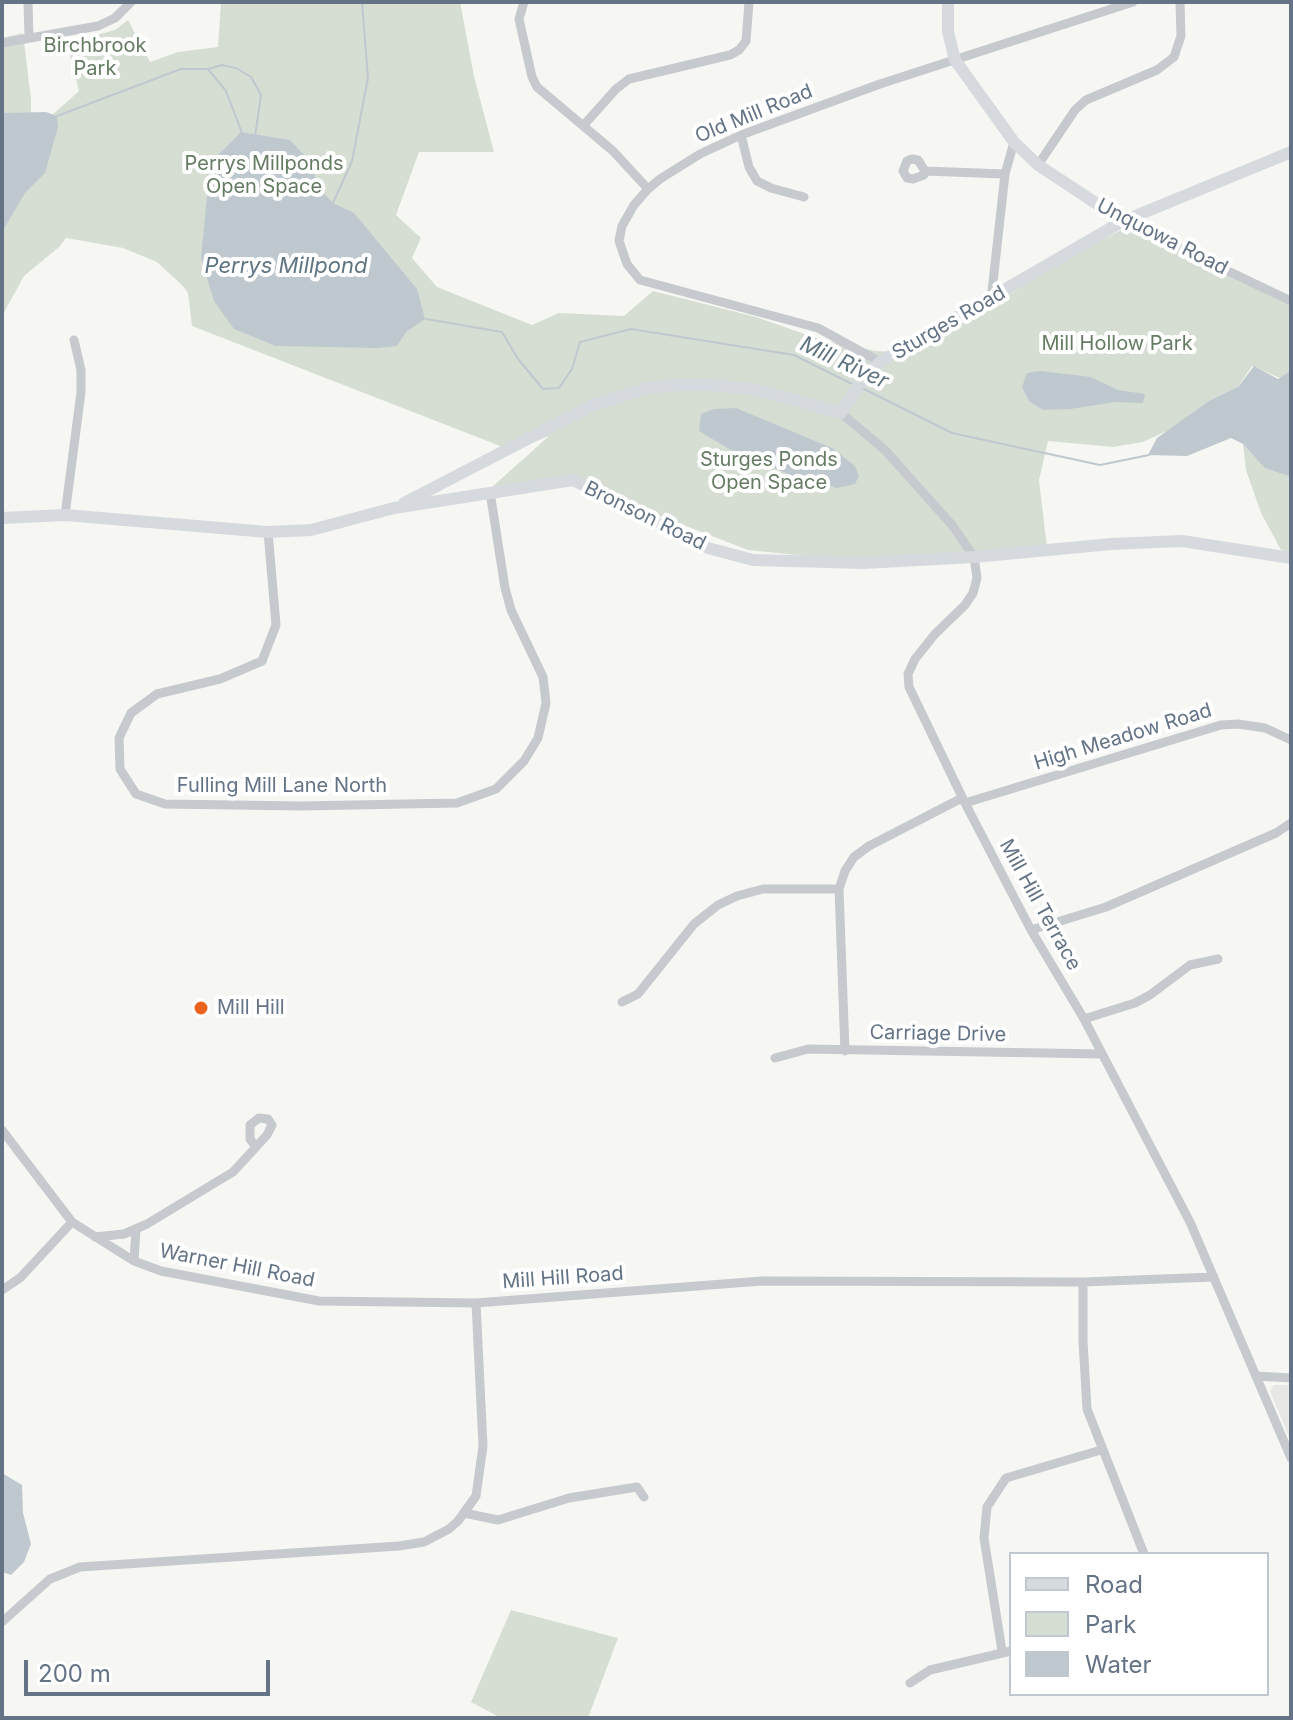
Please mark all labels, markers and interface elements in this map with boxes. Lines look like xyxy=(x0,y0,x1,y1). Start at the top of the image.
park label: Birchbrook Park xyxy=(44,34,146,81)
street label: Old Mill Road xyxy=(692,80,816,148)
park label: Perrys Millponds Open Space xyxy=(185,152,343,199)
street label: Unquowa Road xyxy=(1092,194,1232,280)
water label: Perrys Millpond xyxy=(204,253,368,279)
street label: Sturges Road xyxy=(888,281,1010,365)
water label: Mill River xyxy=(796,331,892,395)
park label: Mill Hollow Park xyxy=(1041,332,1193,356)
park label: Sturges Ponds Open Space xyxy=(700,448,838,495)
street label: Bronson Road xyxy=(580,476,710,556)
street label: High Meadow Road xyxy=(1031,699,1215,775)
street label: Fulling Mill Lane North xyxy=(177,774,387,798)
street label: Mill Hill Terrace xyxy=(994,835,1086,975)
place label: Mill Hill xyxy=(217,996,285,1020)
marker: Mill Hill xyxy=(192,999,210,1017)
street label: Carriage Drive xyxy=(869,1021,1007,1047)
street label: Warner Hill Road xyxy=(157,1239,317,1293)
street label: Mill Hill Road xyxy=(502,1262,624,1294)
legend xyxy=(1009,1552,1269,1696)
text: Road xyxy=(1085,1570,1143,1599)
text: Park xyxy=(1085,1610,1136,1639)
scale bar xyxy=(28,1644,274,1694)
text: Water xyxy=(1085,1650,1152,1679)
text: 200 m xyxy=(38,1659,111,1688)

